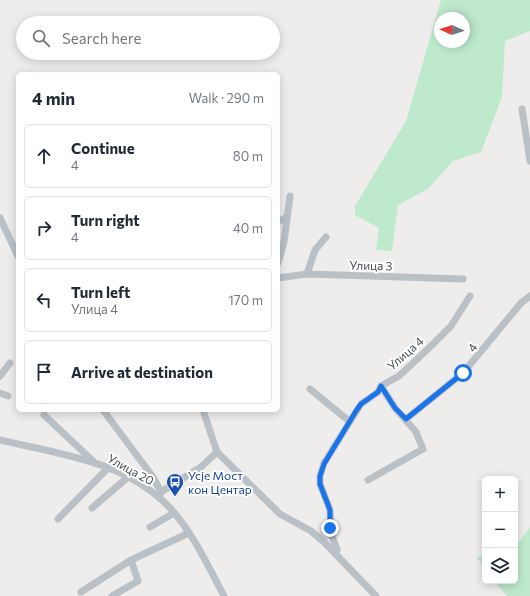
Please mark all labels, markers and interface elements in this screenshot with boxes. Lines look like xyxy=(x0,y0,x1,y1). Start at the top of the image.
north arrow xyxy=(434,12,470,48)
search box xyxy=(16,16,280,60)
icon: search xyxy=(30,27,52,49)
text: Search here xyxy=(62,29,141,47)
text: 4 min xyxy=(32,88,75,109)
text: Walk · 290 m xyxy=(189,90,264,106)
text: Continue xyxy=(71,139,135,157)
icon: ahead xyxy=(33,145,55,167)
text: 80 m xyxy=(233,148,263,164)
text: 4 xyxy=(71,157,79,173)
text: Turn right xyxy=(71,211,140,229)
icon: right xyxy=(33,217,55,239)
text: 40 m xyxy=(233,220,263,236)
text: 4 xyxy=(71,229,79,245)
street label: Улица 3 xyxy=(349,258,393,272)
text: Turn left xyxy=(71,283,130,301)
icon: left xyxy=(33,289,55,311)
text: 170 m xyxy=(228,292,263,308)
text: Улица 4 xyxy=(71,301,118,317)
street label: Улица 4 xyxy=(384,333,426,373)
street label: 4 xyxy=(464,340,480,354)
icon: arrive xyxy=(33,361,55,383)
text: Arrive at destination xyxy=(71,363,213,381)
route start xyxy=(454,364,472,382)
street label: Улица 20 xyxy=(105,451,157,487)
place label: Усје Мост кон Центар xyxy=(188,468,252,496)
bus stop icon: Усје Мост кон Центар xyxy=(165,472,185,497)
map controls xyxy=(482,476,518,584)
button: + xyxy=(482,476,518,512)
button: − xyxy=(482,512,518,548)
route end xyxy=(321,519,339,537)
button: layers xyxy=(482,548,518,584)

